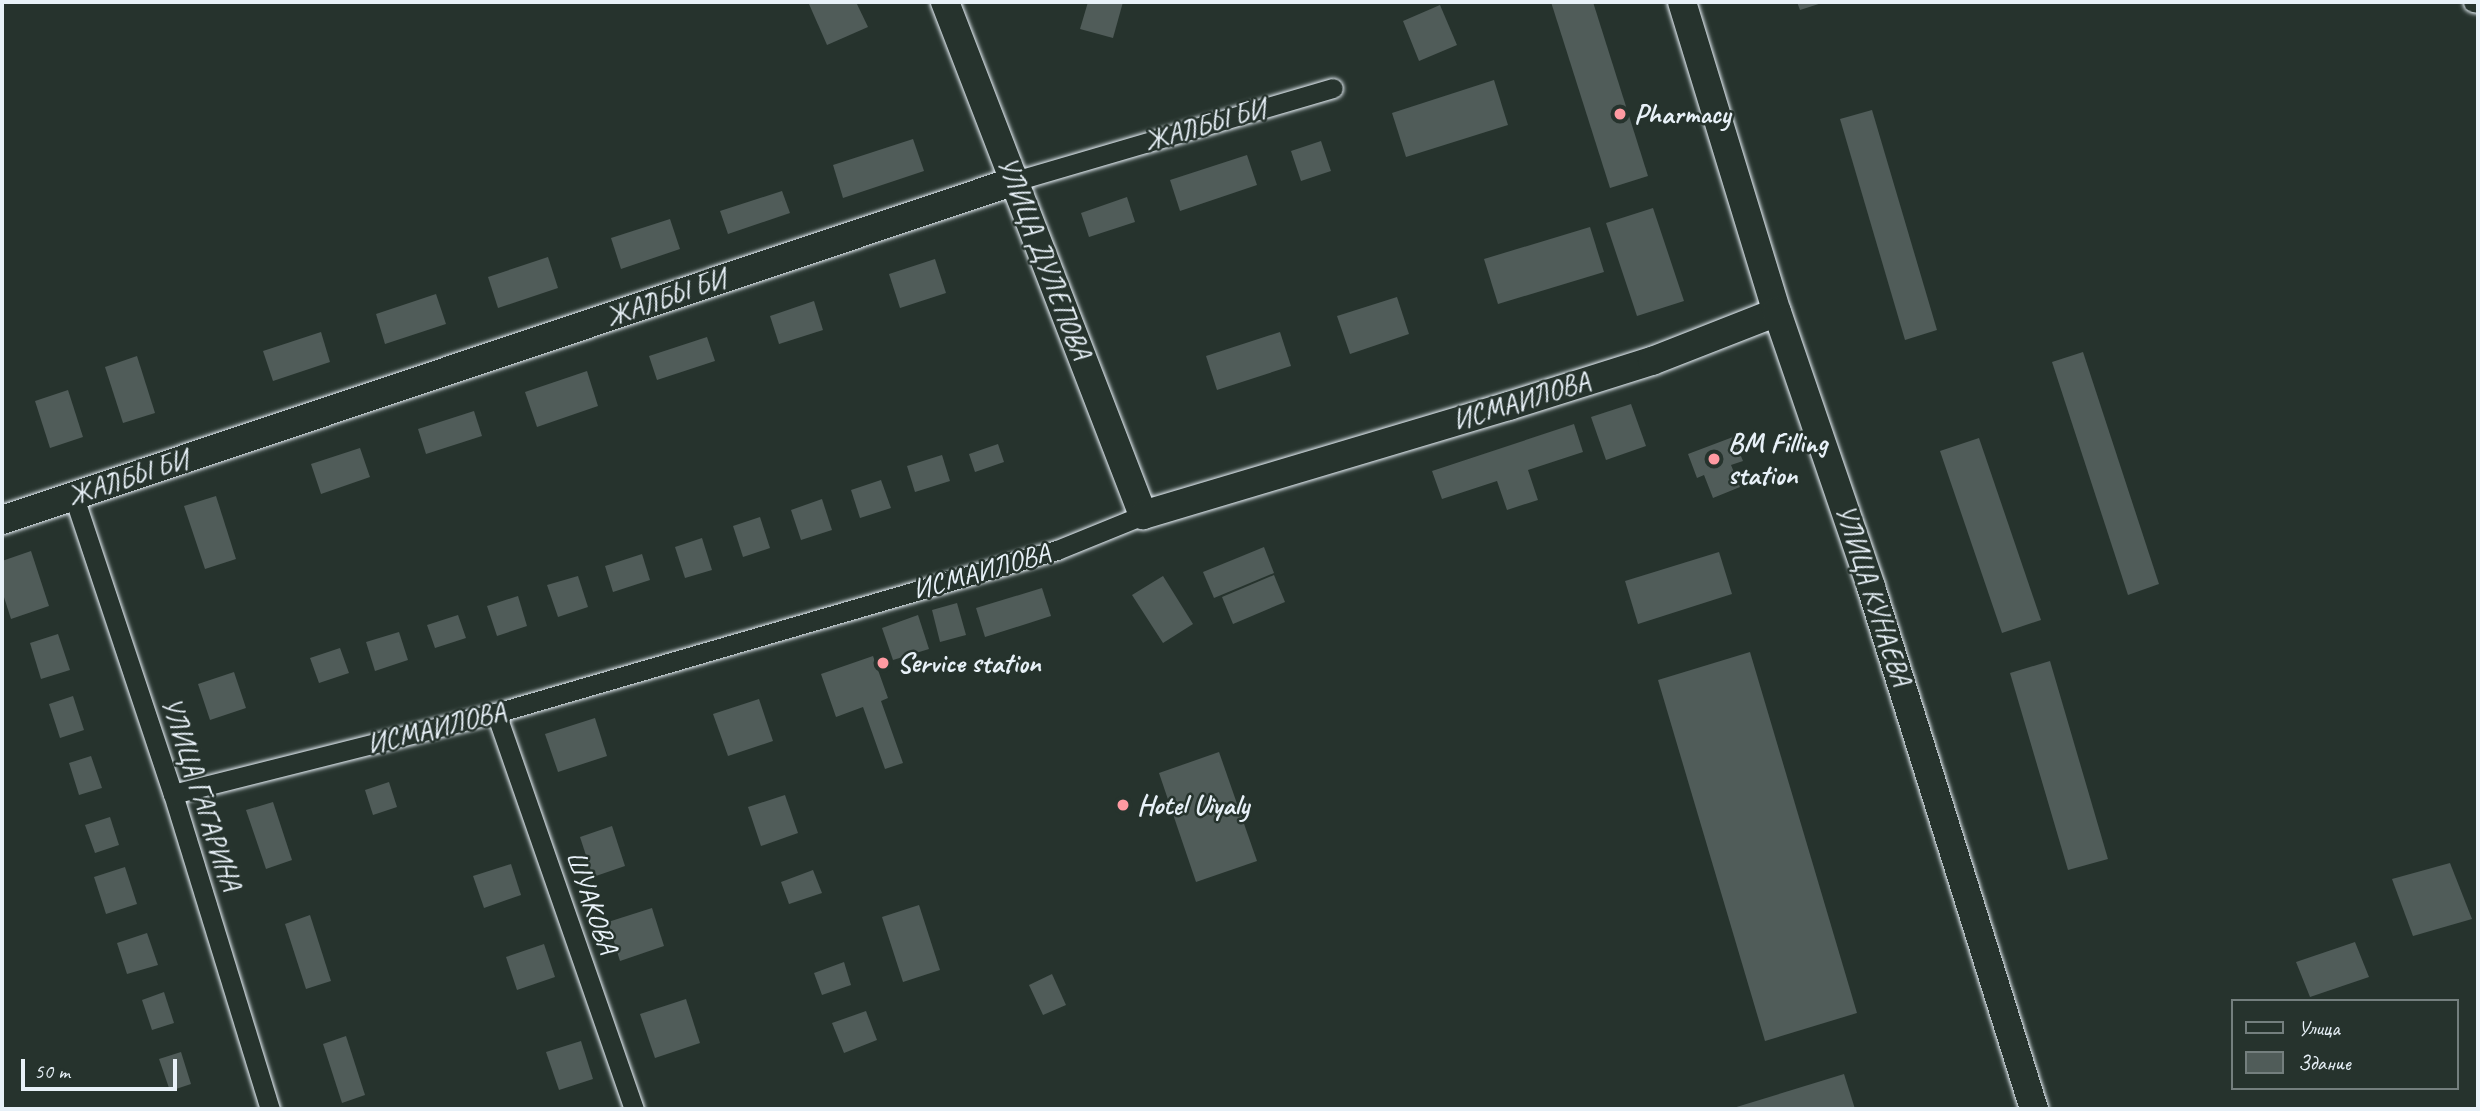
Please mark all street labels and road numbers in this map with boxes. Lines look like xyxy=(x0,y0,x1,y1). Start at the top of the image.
street label: ЖАЛБЫ БИ xyxy=(1140,92,1270,158)
street label: УЛИЦА ДУЛЕПОВА xyxy=(990,153,1098,363)
street label: ЖАЛБЫ БИ xyxy=(601,262,731,334)
street label: ИСМАИЛОВА xyxy=(1449,364,1593,438)
street label: ЖАЛБЫ БИ xyxy=(63,443,193,513)
street label: УЛИЦА КУНАЕВА xyxy=(1828,500,1918,690)
street label: ИСМАИЛОВА xyxy=(908,535,1054,607)
street label: УЛИЦА ГАГАРИНА xyxy=(154,693,248,895)
street label: ИСМАИЛОВА xyxy=(363,695,509,761)
street label: ШУАКОВА xyxy=(559,846,625,958)

